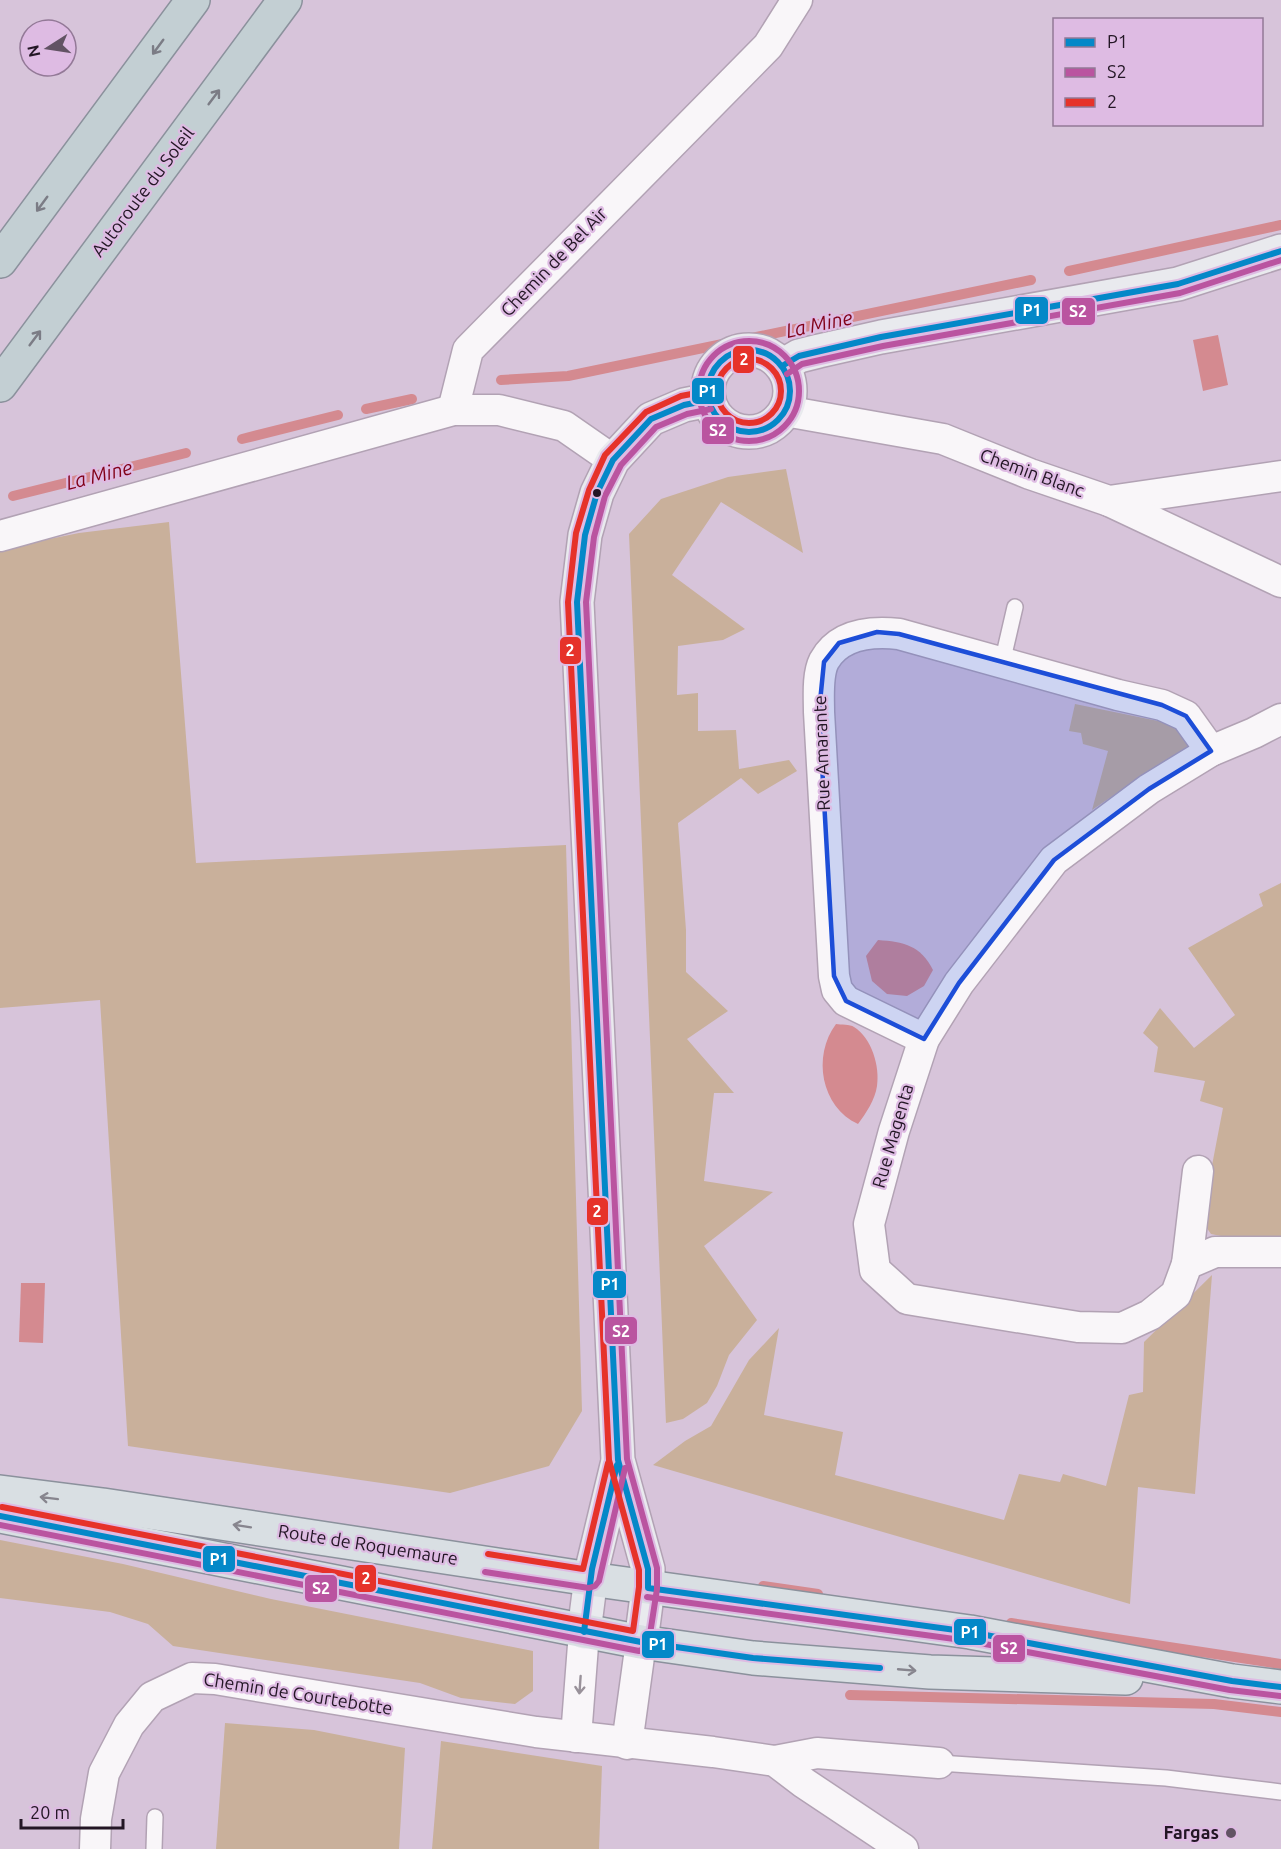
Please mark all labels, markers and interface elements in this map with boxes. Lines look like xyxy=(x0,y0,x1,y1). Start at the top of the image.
north arrow xyxy=(18,18,78,78)
legend xyxy=(1053,18,1263,126)
text: P1 xyxy=(1107,31,1128,51)
one-way arrow xyxy=(152,39,165,55)
text: N xyxy=(23,43,43,59)
text: S2 xyxy=(1107,61,1127,81)
one-way arrow xyxy=(207,89,220,105)
text: 2 xyxy=(1107,91,1117,111)
street label: Autoroute du Soleil xyxy=(87,123,198,260)
one-way arrow xyxy=(36,195,49,211)
street label: Chemin de Bel Air xyxy=(496,203,610,320)
line badge: P1 xyxy=(1014,296,1049,325)
line badge: S2 xyxy=(1061,297,1096,326)
text: P1 xyxy=(1022,301,1042,319)
text: S2 xyxy=(1069,302,1087,320)
water label: La Mine xyxy=(783,305,854,342)
one-way arrow xyxy=(28,330,41,346)
line badge: 2 xyxy=(732,345,755,374)
text: 2 xyxy=(739,350,749,368)
line badge: P1 xyxy=(691,377,725,405)
text: P1 xyxy=(698,382,718,400)
line badge: S2 xyxy=(701,416,735,445)
text: S2 xyxy=(709,421,727,439)
street label: Chemin Blanc xyxy=(977,444,1087,500)
water label: La Mine xyxy=(63,455,134,494)
unlabelled marker xyxy=(591,487,603,499)
line badge: 2 xyxy=(559,636,582,665)
text: 2 xyxy=(565,641,575,659)
street label: Rue Amarante xyxy=(809,695,833,811)
street label: Rue Magenta xyxy=(868,1081,916,1190)
line badge: 2 xyxy=(586,1197,609,1226)
text: 2 xyxy=(592,1202,602,1220)
line badge: P1 xyxy=(592,1270,627,1299)
text: P1 xyxy=(600,1275,620,1293)
line badge: S2 xyxy=(604,1316,638,1345)
text: S2 xyxy=(612,1322,630,1340)
one-way arrow xyxy=(40,1492,59,1503)
one-way arrow xyxy=(233,1520,252,1531)
street label: Route de Roquemaure xyxy=(277,1520,460,1568)
line badge: P1 xyxy=(202,1545,236,1573)
text: P1 xyxy=(209,1550,229,1568)
line badge: 2 xyxy=(354,1564,377,1593)
text: 2 xyxy=(361,1569,371,1587)
line badge: S2 xyxy=(304,1574,338,1603)
text: S2 xyxy=(312,1579,330,1597)
line badge: P1 xyxy=(953,1618,987,1646)
text: P1 xyxy=(960,1623,980,1641)
line badge: P1 xyxy=(641,1630,675,1659)
line badge: S2 xyxy=(992,1634,1026,1663)
text: P1 xyxy=(648,1635,668,1653)
text: S2 xyxy=(1000,1639,1018,1657)
one-way arrow xyxy=(897,1665,917,1676)
street label: Chemin de Courtebotte xyxy=(202,1668,394,1718)
one-way arrow xyxy=(574,1674,585,1694)
scale bar xyxy=(21,1792,123,1830)
text: 20 m xyxy=(30,1802,70,1822)
place label: Fargas xyxy=(1163,1822,1219,1842)
marker: Fargas xyxy=(1224,1826,1238,1840)

